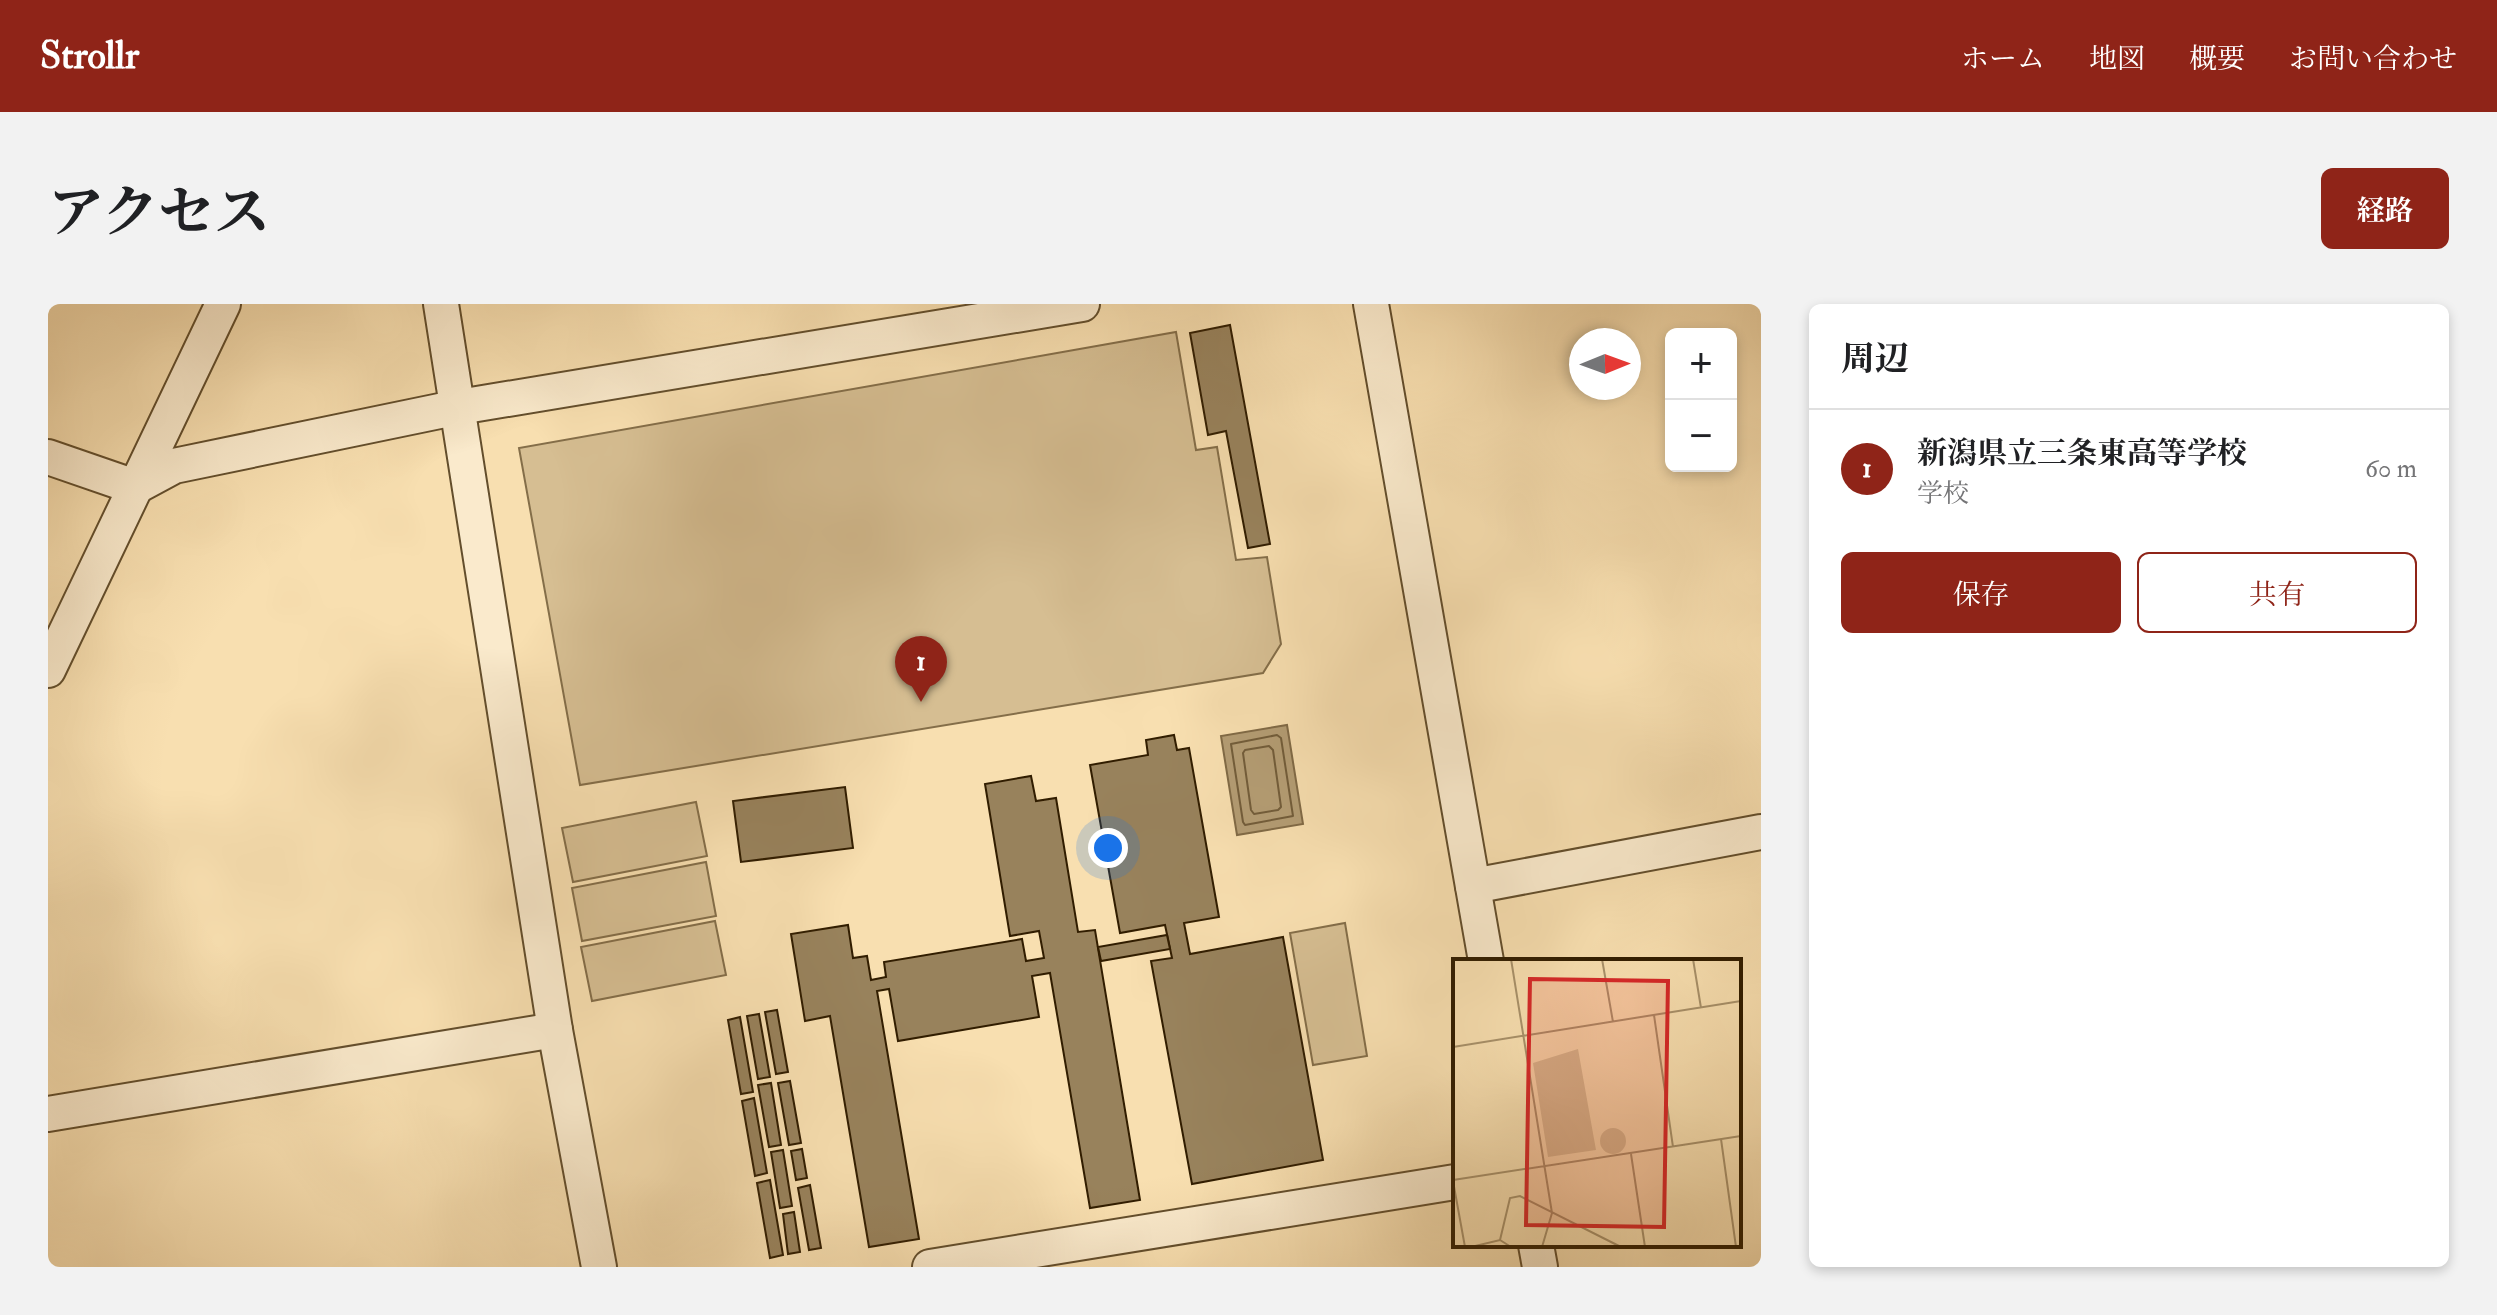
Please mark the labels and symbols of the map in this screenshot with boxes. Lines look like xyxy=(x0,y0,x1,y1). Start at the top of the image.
north arrow xyxy=(1569,328,1641,400)
pin: 1 xyxy=(895,636,947,702)
your location xyxy=(1088,828,1128,868)
inset map xyxy=(1453,959,1741,1247)

